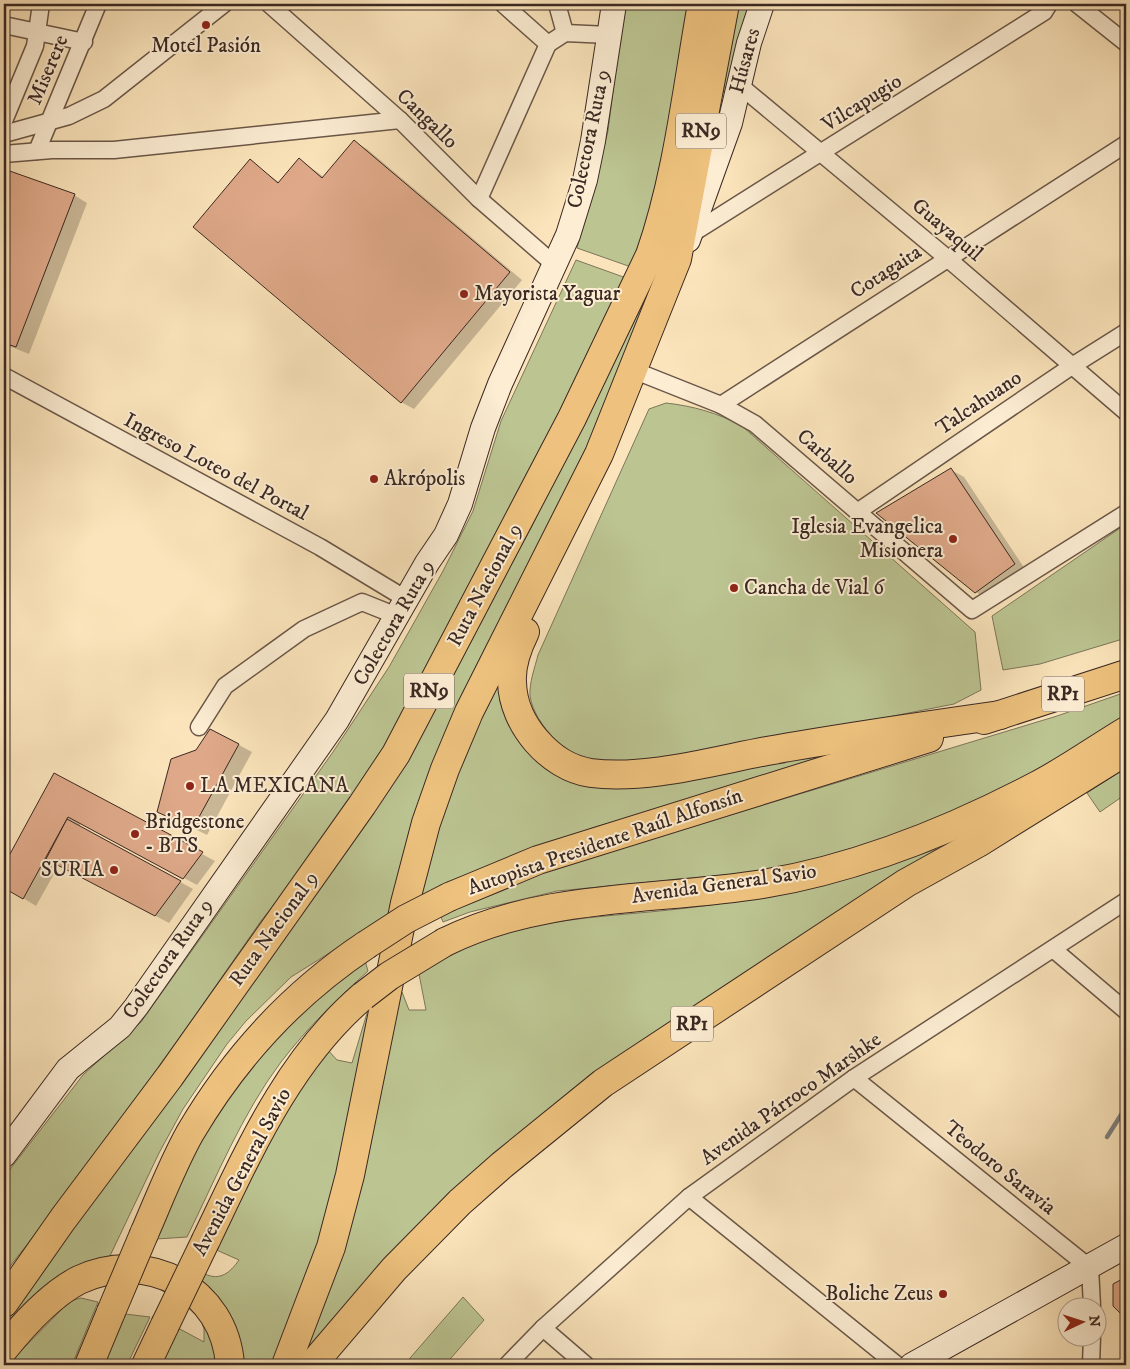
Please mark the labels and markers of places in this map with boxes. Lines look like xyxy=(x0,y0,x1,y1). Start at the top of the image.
marker: Motel Pasión xyxy=(200,19,212,31)
place label: Motel Pasión xyxy=(151,33,261,59)
place label: Mayorista Yaguar xyxy=(474,281,621,307)
marker: Mayorista Yaguar xyxy=(458,288,470,300)
place label: Akrópolis xyxy=(384,466,465,492)
marker: Akrópolis xyxy=(368,473,380,485)
place label: Iglesia Evangelica Misionera xyxy=(791,514,943,564)
marker: Iglesia Evangelica Misionera xyxy=(947,533,959,545)
place label: Cancha de Vial 6 xyxy=(744,575,885,601)
marker: Cancha de Vial 6 xyxy=(728,582,740,594)
place label: LA MEXICANA xyxy=(200,773,349,799)
marker: LA MEXICANA xyxy=(184,780,196,792)
place label: Bridgestone - BTS xyxy=(145,809,245,859)
marker: Bridgestone - BTS xyxy=(129,828,141,840)
place label: SURIA xyxy=(41,857,105,883)
marker: SURIA xyxy=(108,864,120,876)
place label: Boliche Zeus xyxy=(825,1281,933,1307)
marker: Boliche Zeus xyxy=(937,1288,949,1300)

